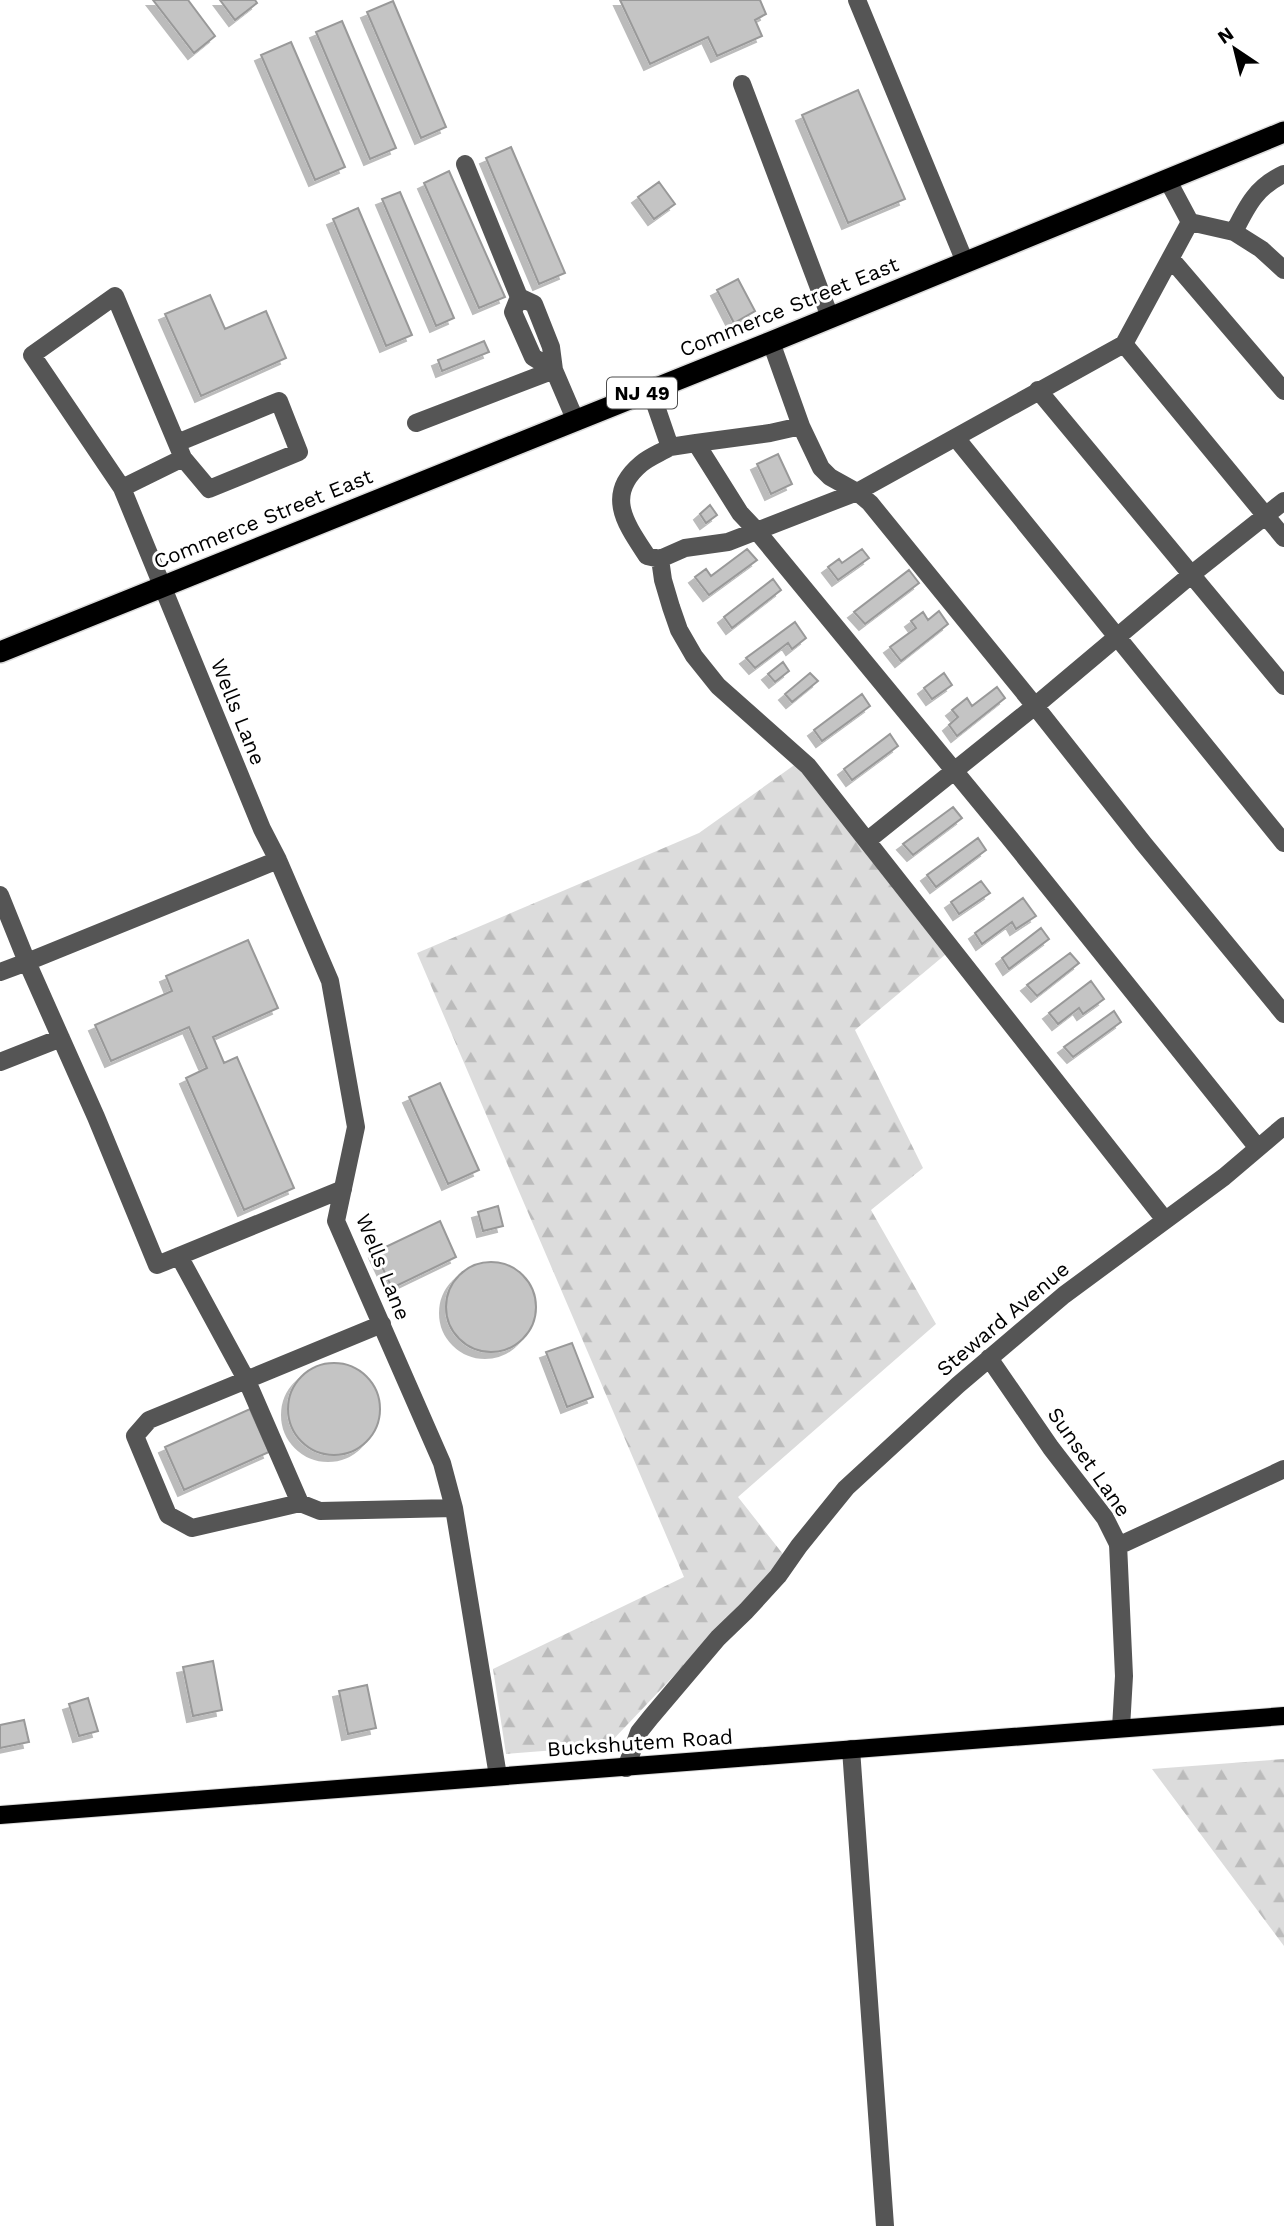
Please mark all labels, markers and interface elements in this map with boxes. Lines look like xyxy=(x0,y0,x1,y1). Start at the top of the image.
north arrow xyxy=(1200,14,1270,84)
text: N xyxy=(1213,22,1238,49)
street label: Commerce Street East xyxy=(676,251,902,362)
road number: NJ 49 xyxy=(607,378,677,408)
street label: Commerce Street East xyxy=(150,463,376,574)
street label: Wells Lane xyxy=(206,655,271,769)
street label: Wells Lane xyxy=(351,1210,416,1324)
street label: Steward Avenue xyxy=(931,1256,1074,1381)
street label: Sunset Lane xyxy=(1043,1402,1136,1521)
street label: Buckshutem Road xyxy=(546,1724,734,1761)

